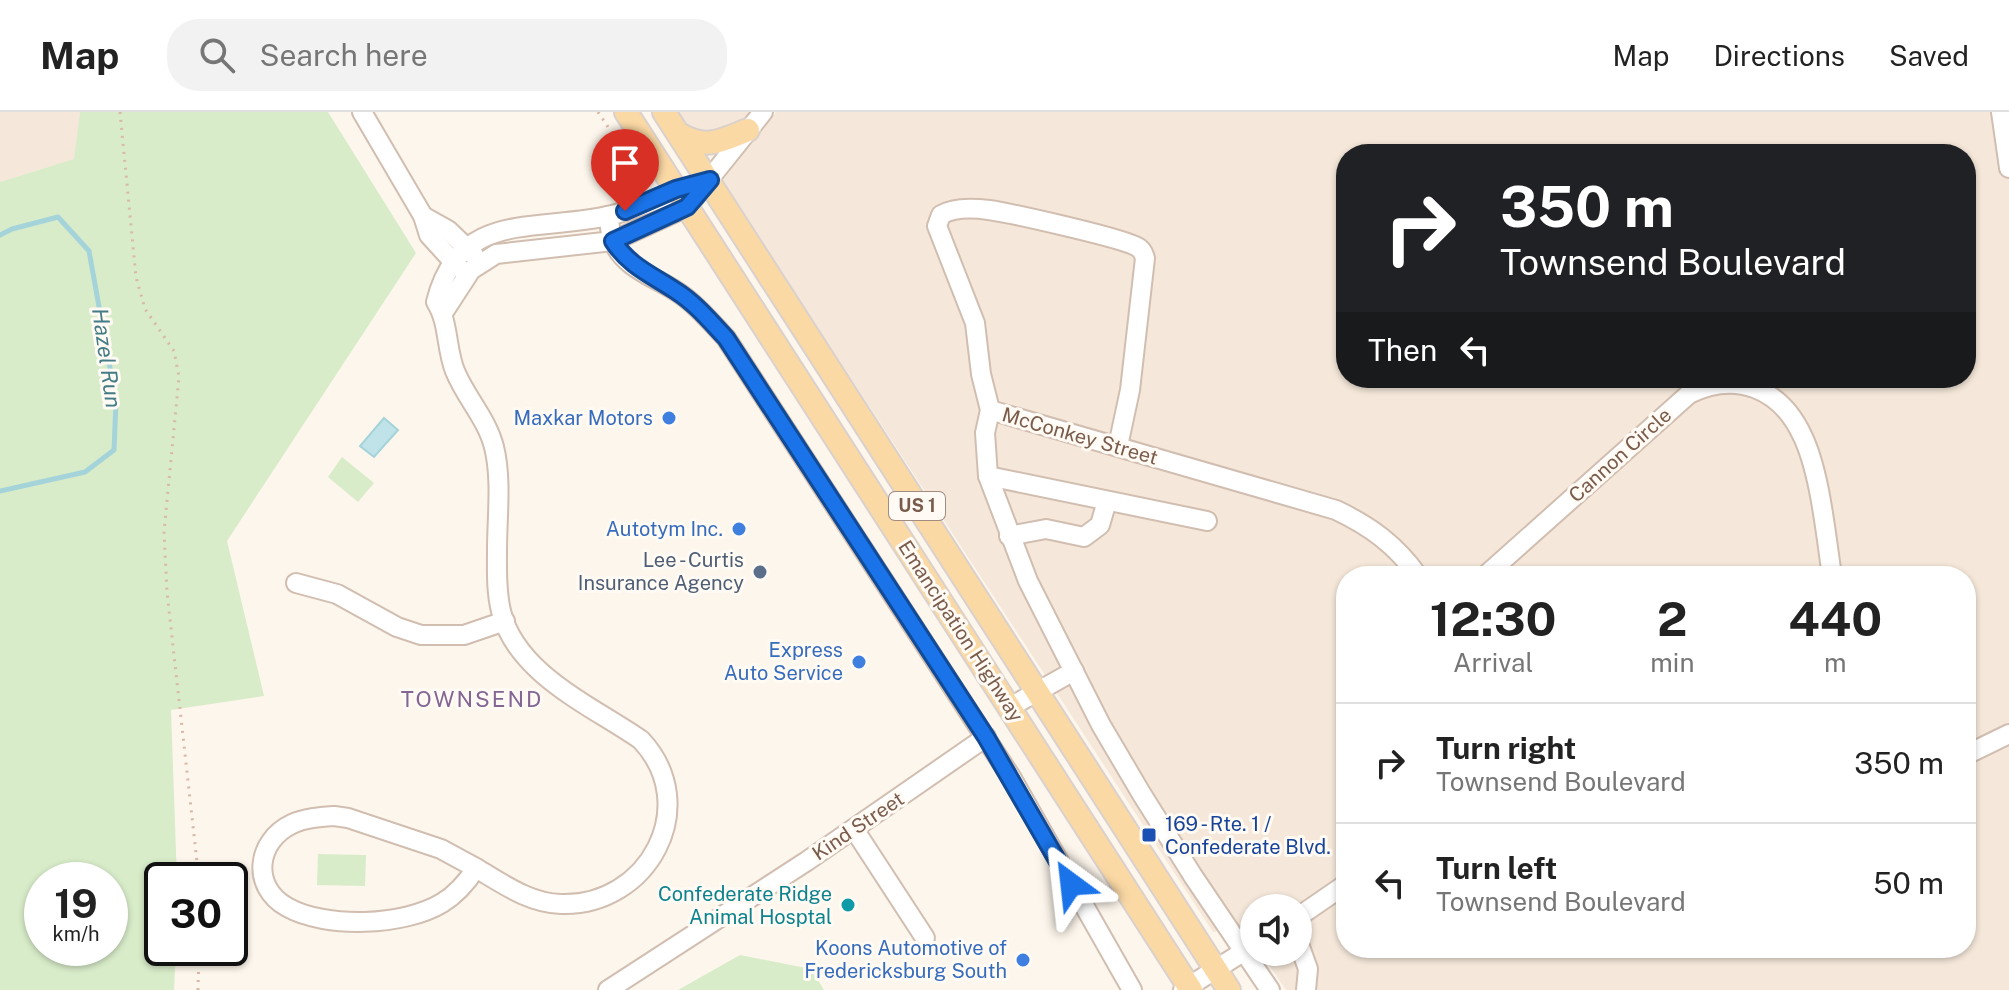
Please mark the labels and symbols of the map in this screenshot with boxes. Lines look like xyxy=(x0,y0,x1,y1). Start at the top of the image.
pin xyxy=(591,129,659,211)
water label: Hazel Run xyxy=(87,306,127,410)
street label: McConkey Street xyxy=(999,402,1161,470)
street label: Cannon Circle xyxy=(1564,403,1676,507)
place label: Maxkar Motors xyxy=(513,406,653,430)
marker: Maxkar Motors xyxy=(660,409,678,427)
road number: US 1 xyxy=(889,492,945,520)
place label: Autotym Inc. xyxy=(606,517,723,541)
marker: Autotym Inc. xyxy=(730,520,748,538)
street label: Emancipation Highway xyxy=(893,536,1029,726)
place label: Lee - Curtis Insurance Agency xyxy=(578,548,744,595)
marker: Lee - Curtis Insurance Agency xyxy=(751,563,769,581)
place label: Express Auto Service xyxy=(724,638,843,685)
marker: Express Auto Service xyxy=(850,653,868,671)
district label: TOWNSEND xyxy=(401,686,543,712)
street label: Kind Street xyxy=(808,787,908,865)
place label: 169 - Rte. 1 / Confederate Blvd. xyxy=(1165,812,1331,859)
marker: 169 - Rte. 1 / Confederate Blvd. xyxy=(1140,826,1158,844)
position arrow xyxy=(1029,842,1113,926)
speed limit sign: 30 xyxy=(144,862,248,966)
place label: Confederate Ridge Animal Hosptal xyxy=(658,882,832,929)
marker: Confederate Ridge Animal Hosptal xyxy=(839,896,857,914)
place label: Koons Automotive of Fredericksburg South xyxy=(804,936,1007,983)
marker: Koons Automotive of Fredericksburg South xyxy=(1014,951,1032,969)

